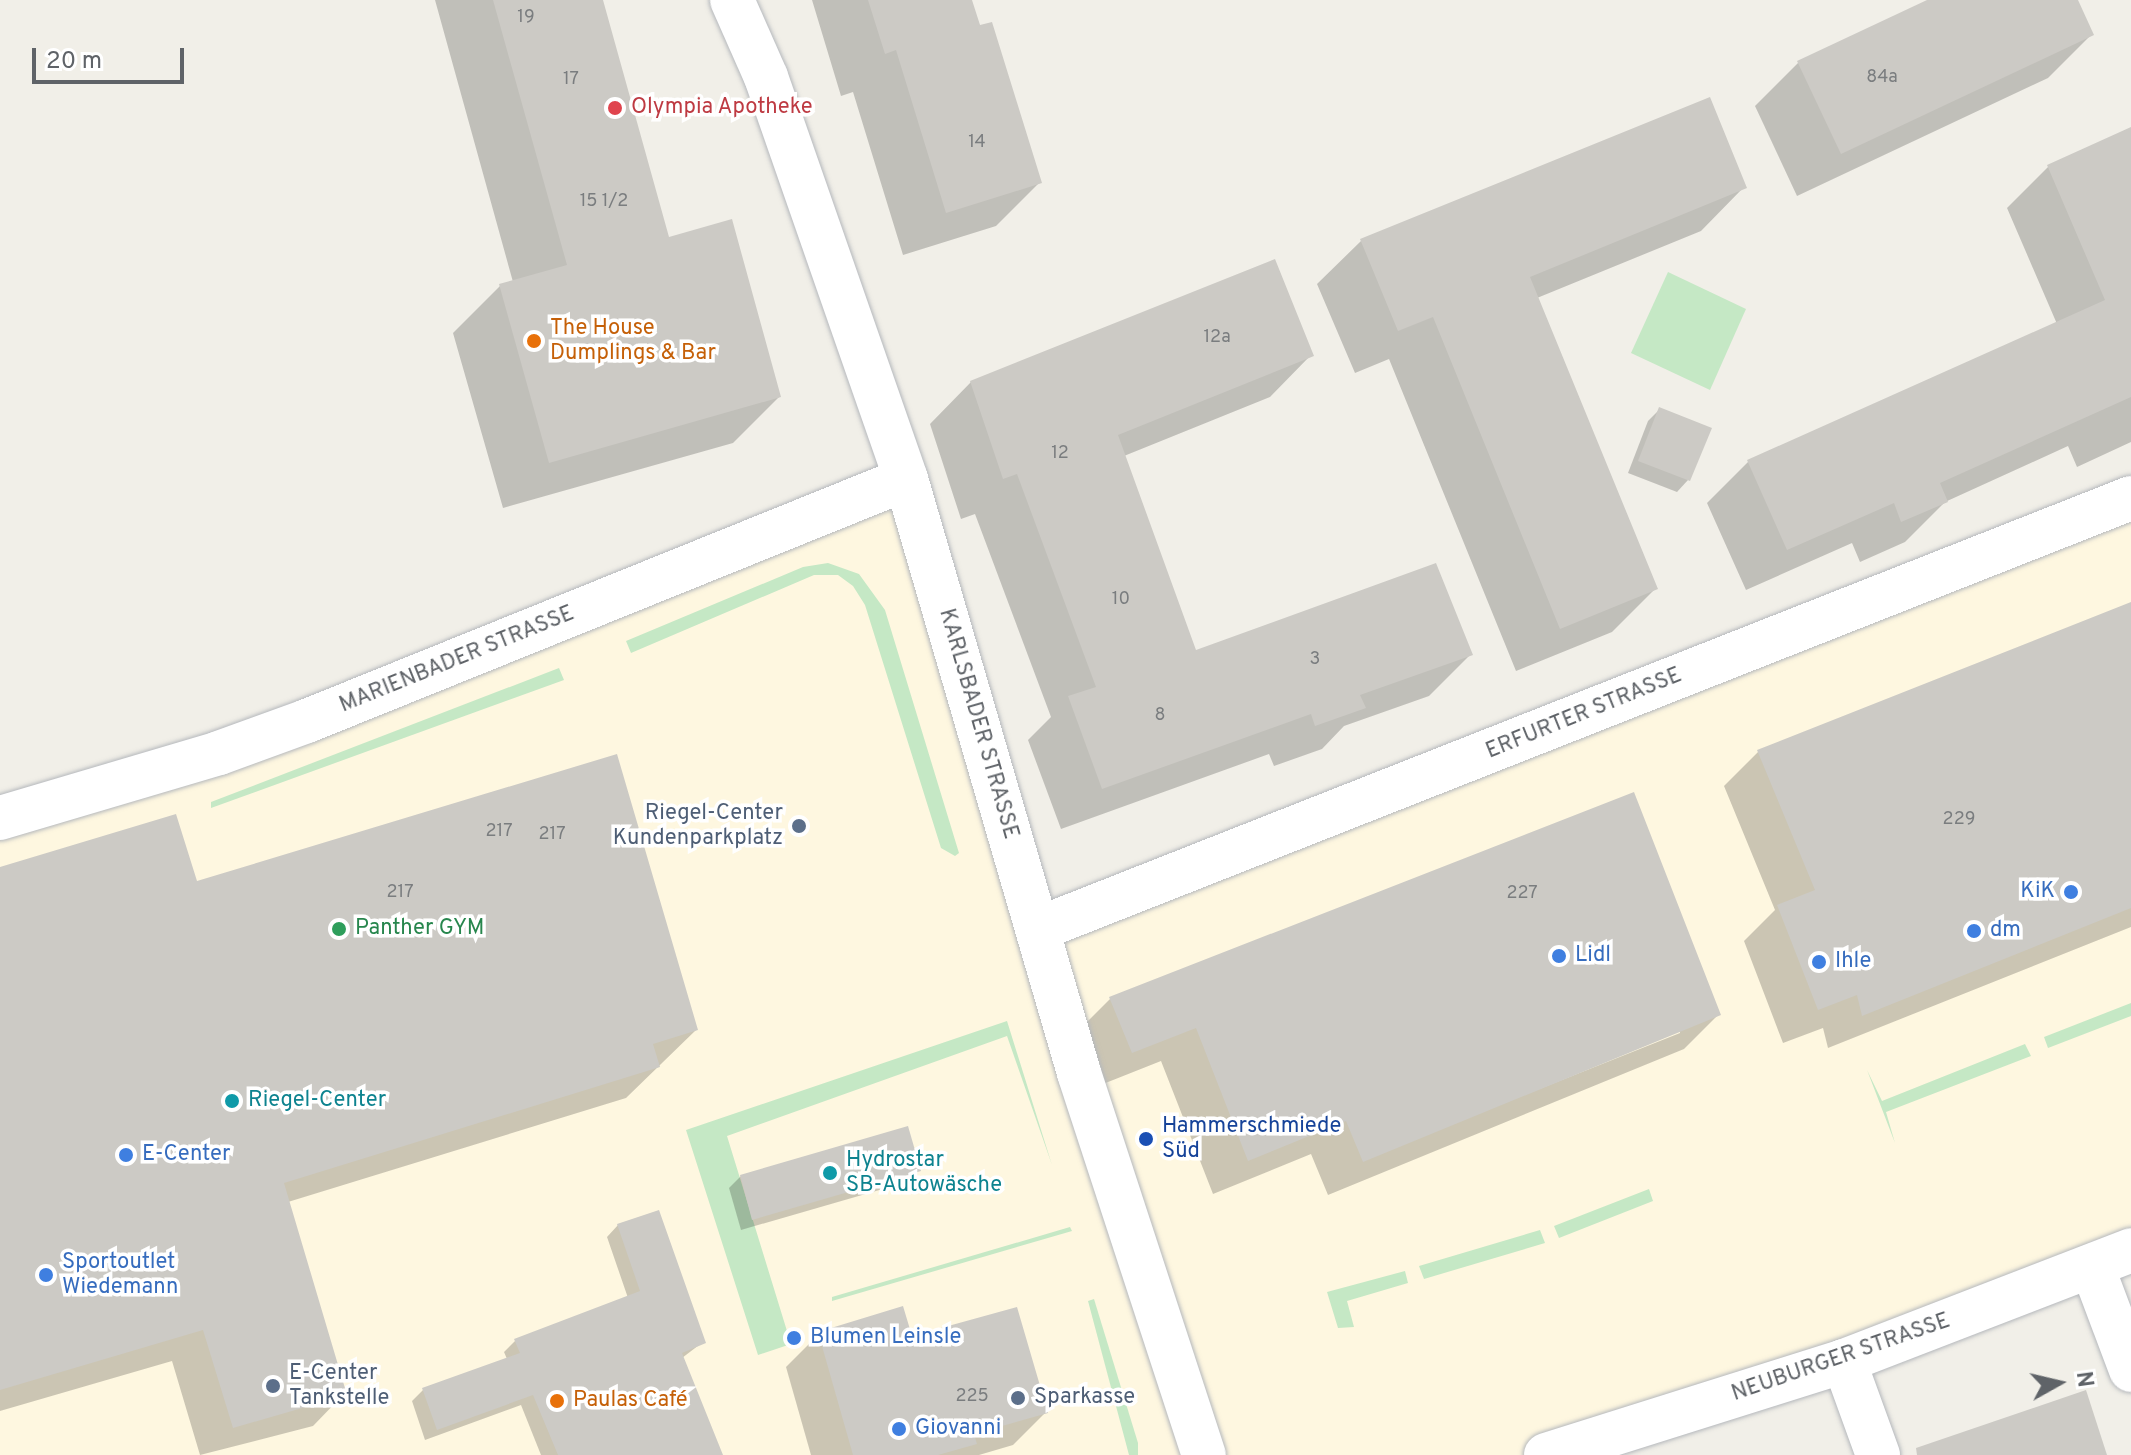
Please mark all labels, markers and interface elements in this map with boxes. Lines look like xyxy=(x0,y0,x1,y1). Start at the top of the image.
house number: 19 xyxy=(517,7,535,29)
scale bar xyxy=(36,32,188,82)
text: 20 m xyxy=(46,47,102,77)
house number: 84a xyxy=(1866,67,1898,89)
house number: 17 xyxy=(563,69,579,91)
place label: Olympia Apotheke xyxy=(631,95,813,121)
marker: Olympia Apotheke xyxy=(606,99,624,117)
house number: 14 xyxy=(968,132,986,154)
house number: 15 1/2 xyxy=(580,191,628,213)
place label: The House Dumplings & Bar xyxy=(550,315,716,366)
house number: 12a xyxy=(1203,327,1231,349)
marker: The House Dumplings & Bar xyxy=(525,332,543,350)
house number: 12 xyxy=(1051,443,1069,465)
house number: 10 xyxy=(1112,589,1130,611)
street label: MARIENBADER STRASSE xyxy=(336,601,578,719)
street label: KARLSBADER STRASSE xyxy=(932,606,1024,842)
house number: 3 xyxy=(1310,649,1320,671)
street label: ERFURTER STRASSE xyxy=(1482,663,1686,765)
house number: 8 xyxy=(1155,705,1165,727)
place label: Riegel-Center Kundenparkplatz xyxy=(613,800,783,852)
house number: 229 xyxy=(1943,809,1975,831)
marker: Riegel-Center Kundenparkplatz xyxy=(790,817,808,835)
house number: 217 xyxy=(485,821,513,843)
house number: 217 xyxy=(538,824,566,846)
place label: KiK xyxy=(2020,879,2055,905)
house number: 217 xyxy=(386,882,414,904)
house number: 227 xyxy=(1506,883,1538,905)
marker: KiK xyxy=(2062,883,2080,901)
place label: Panther GYM xyxy=(355,916,484,942)
place label: dm xyxy=(1990,918,2021,944)
marker: Panther GYM xyxy=(330,920,348,938)
marker: dm xyxy=(1965,922,1983,940)
place label: Lidl xyxy=(1575,943,1611,969)
marker: Lidl xyxy=(1550,947,1568,965)
place label: Ihle xyxy=(1835,949,1871,975)
marker: Ihle xyxy=(1810,953,1828,971)
place label: Riegel-Center xyxy=(248,1088,386,1114)
marker: Riegel-Center xyxy=(223,1092,241,1110)
place label: Hammerschmiede Süd xyxy=(1162,1113,1341,1164)
marker: Hammerschmiede Süd xyxy=(1137,1130,1155,1148)
place label: E-Center xyxy=(142,1142,231,1168)
marker: E-Center xyxy=(117,1146,135,1164)
place label: Hydrostar SB-Autowäsche xyxy=(846,1147,1002,1198)
marker: Hydrostar SB-Autowäsche xyxy=(821,1164,839,1182)
place label: Sportoutlet Wiedemann xyxy=(62,1249,178,1300)
marker: Sportoutlet Wiedemann xyxy=(37,1266,55,1284)
street label: NEUBURGER STRASSE xyxy=(1728,1308,1954,1408)
place label: Blumen Leinsle xyxy=(810,1325,961,1351)
marker: Blumen Leinsle xyxy=(785,1329,803,1347)
north arrow xyxy=(2019,1343,2099,1423)
place label: E-Center Tankstelle xyxy=(289,1360,389,1412)
text: N xyxy=(2069,1370,2098,1389)
marker: E-Center Tankstelle xyxy=(264,1377,282,1395)
place label: Sparkasse xyxy=(1034,1385,1135,1411)
house number: 225 xyxy=(955,1386,989,1408)
place label: Paulas Café xyxy=(573,1388,688,1414)
marker: Sparkasse xyxy=(1009,1389,1027,1407)
marker: Paulas Café xyxy=(548,1392,566,1410)
place label: Giovanni xyxy=(915,1416,1001,1442)
marker: Giovanni xyxy=(890,1420,908,1438)

